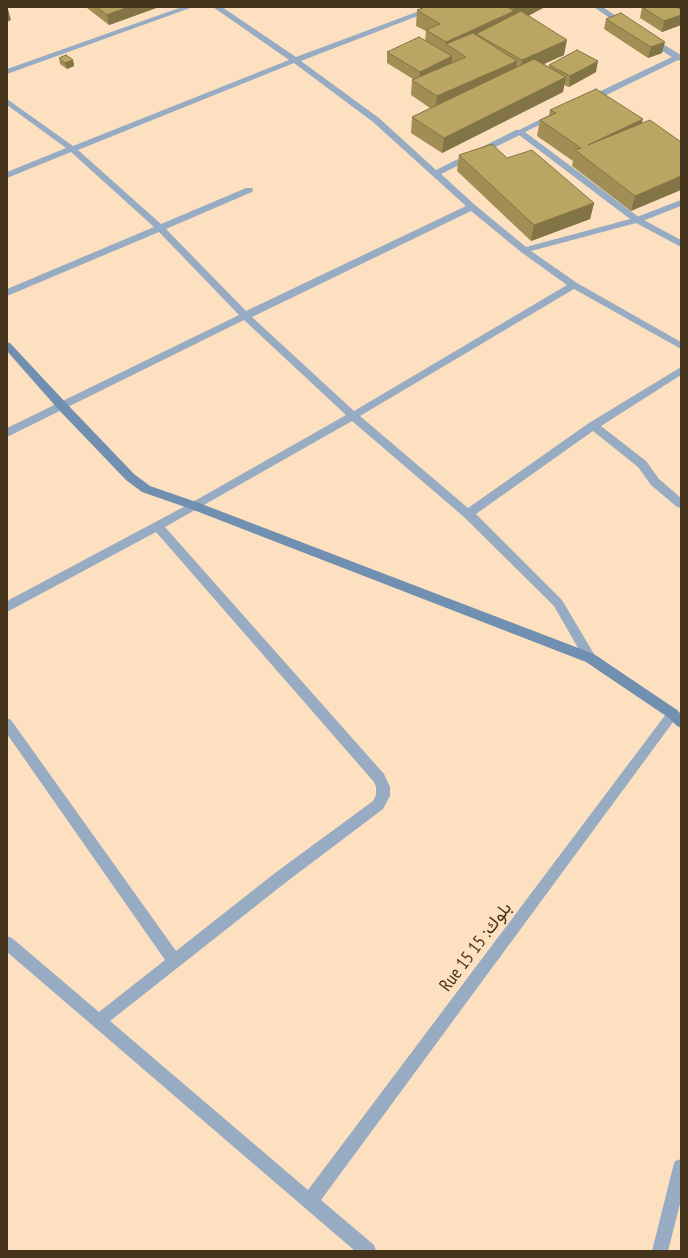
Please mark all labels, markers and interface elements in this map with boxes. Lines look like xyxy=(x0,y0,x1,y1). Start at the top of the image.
street label: Rue 15 بلوك: 15 xyxy=(435,898,517,996)

